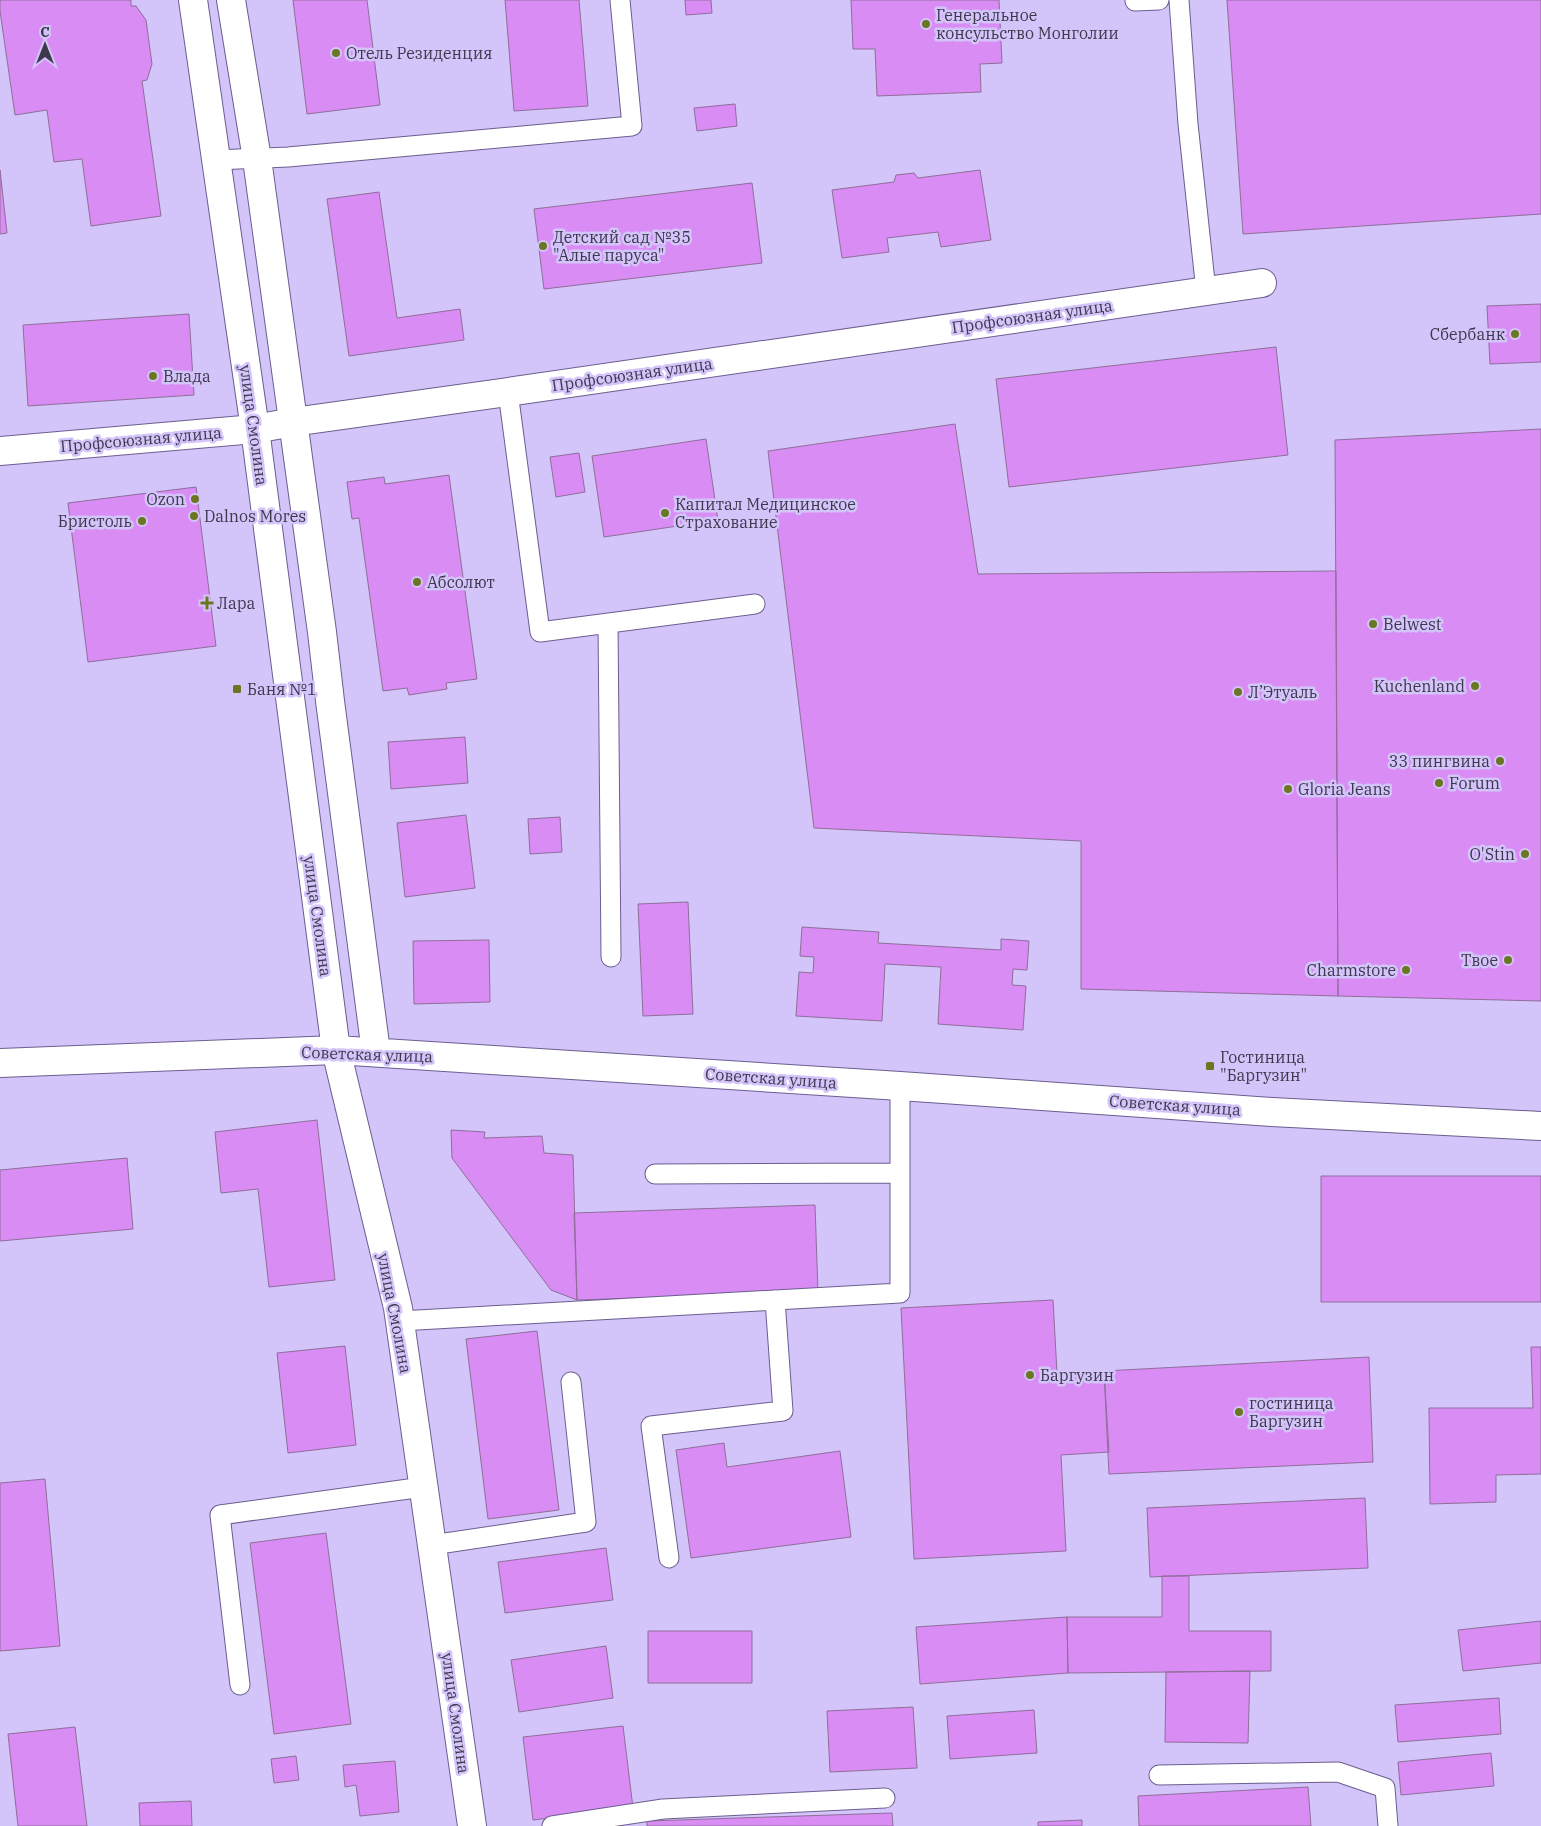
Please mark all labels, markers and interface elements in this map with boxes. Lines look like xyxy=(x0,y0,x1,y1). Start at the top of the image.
place label: Генеральное консульство Монголии xyxy=(936,5,1119,43)
marker: Генеральное консульство Монголии xyxy=(920,18,932,30)
north arrow xyxy=(20,20,70,70)
text: С xyxy=(40,23,50,41)
place label: Отель Резиденция xyxy=(346,43,493,63)
marker: Отель Резиденция xyxy=(330,47,342,59)
place label: Детский сад №35 "Алые паруса" xyxy=(553,227,691,265)
marker: Детский сад №35 "Алые паруса" xyxy=(537,240,549,252)
street label: Профсоюзная улица xyxy=(950,295,1114,337)
place label: Сбербанк xyxy=(1430,324,1506,344)
marker: Сбербанк xyxy=(1509,328,1521,340)
street label: Профсоюзная улица xyxy=(550,353,714,395)
street label: улица Смолина xyxy=(236,363,272,487)
place label: Влада xyxy=(163,366,211,386)
marker: Влада xyxy=(147,370,159,382)
street label: Профсоюзная улица xyxy=(59,422,223,456)
place label: Ozon xyxy=(146,489,185,509)
marker: Ozon xyxy=(189,493,201,505)
place label: Капитал Медицинское Страхование xyxy=(675,494,856,532)
place label: Dalnos Mores xyxy=(204,506,306,526)
marker: Капитал Медицинское Страхование xyxy=(659,507,671,519)
marker: Dalnos Mores xyxy=(188,510,200,522)
place label: Бристоль xyxy=(58,511,132,531)
marker: Бристоль xyxy=(136,515,148,527)
place label: Абсолют xyxy=(427,572,495,592)
marker: Абсолют xyxy=(411,576,423,588)
place label: Лара xyxy=(217,593,256,613)
marker: Лара xyxy=(201,597,213,609)
place label: Belwest xyxy=(1383,614,1442,634)
marker: Belwest xyxy=(1367,618,1379,630)
place label: Kuchenland xyxy=(1374,676,1465,696)
place label: Баня №1 xyxy=(247,679,317,699)
marker: Kuchenland xyxy=(1469,680,1481,692)
place label: Л’Этуаль xyxy=(1248,682,1318,702)
marker: Баня №1 xyxy=(231,683,243,695)
marker: Л’Этуаль xyxy=(1232,686,1244,698)
place label: 33 пингвина xyxy=(1389,751,1490,771)
marker: 33 пингвина xyxy=(1494,755,1506,767)
place label: Forum xyxy=(1449,773,1500,793)
marker: Forum xyxy=(1433,777,1445,789)
place label: Gloria Jeans xyxy=(1298,779,1391,799)
marker: Gloria Jeans xyxy=(1282,783,1294,795)
place label: O'Stin xyxy=(1470,844,1515,864)
marker: O'Stin xyxy=(1519,848,1531,860)
street label: улица Смолина xyxy=(300,854,336,978)
place label: Твое xyxy=(1461,950,1498,970)
marker: Твое xyxy=(1502,954,1514,966)
place label: Charmstore xyxy=(1307,960,1396,980)
marker: Charmstore xyxy=(1400,964,1412,976)
street label: Советская улица xyxy=(301,1042,433,1066)
place label: Гостиница "Баргузин" xyxy=(1220,1047,1307,1085)
marker: Гостиница "Баргузин" xyxy=(1204,1060,1216,1072)
street label: Советская улица xyxy=(705,1063,838,1093)
street label: Советская улица xyxy=(1109,1090,1242,1120)
street label: улица Смолина xyxy=(374,1251,417,1375)
place label: Баргузин xyxy=(1040,1365,1114,1385)
marker: Баргузин xyxy=(1024,1369,1036,1381)
place label: гостиница Баргузин xyxy=(1249,1393,1334,1431)
marker: гостиница Баргузин xyxy=(1233,1406,1245,1418)
street label: улица Смолина xyxy=(438,1651,474,1775)

